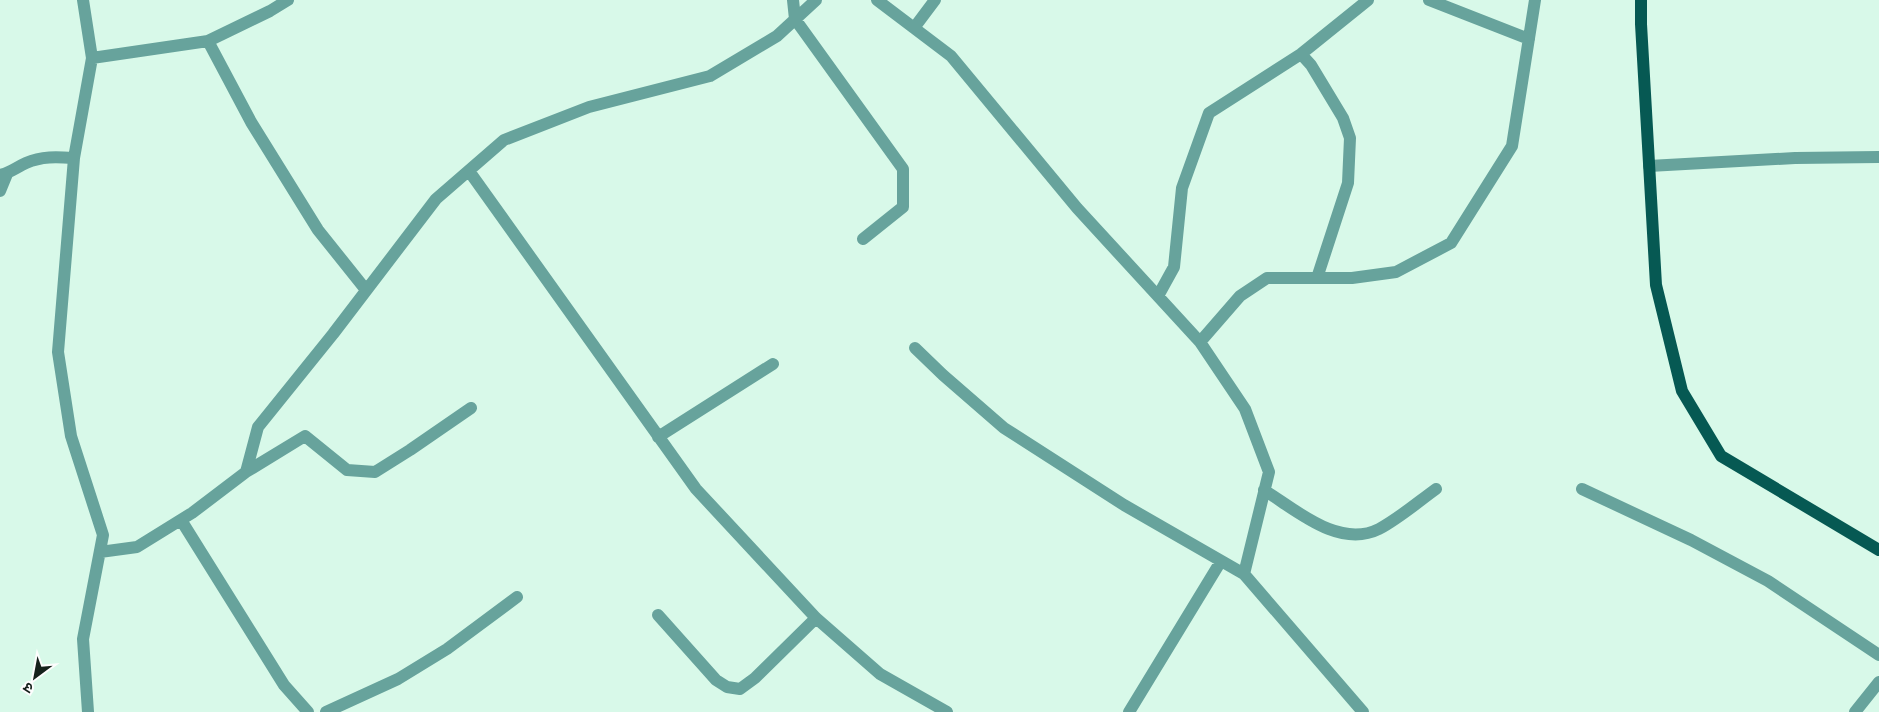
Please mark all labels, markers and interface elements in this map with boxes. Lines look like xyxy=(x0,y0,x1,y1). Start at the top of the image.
north arrow xyxy=(10,652,60,702)
text: उ xyxy=(19,678,36,698)

